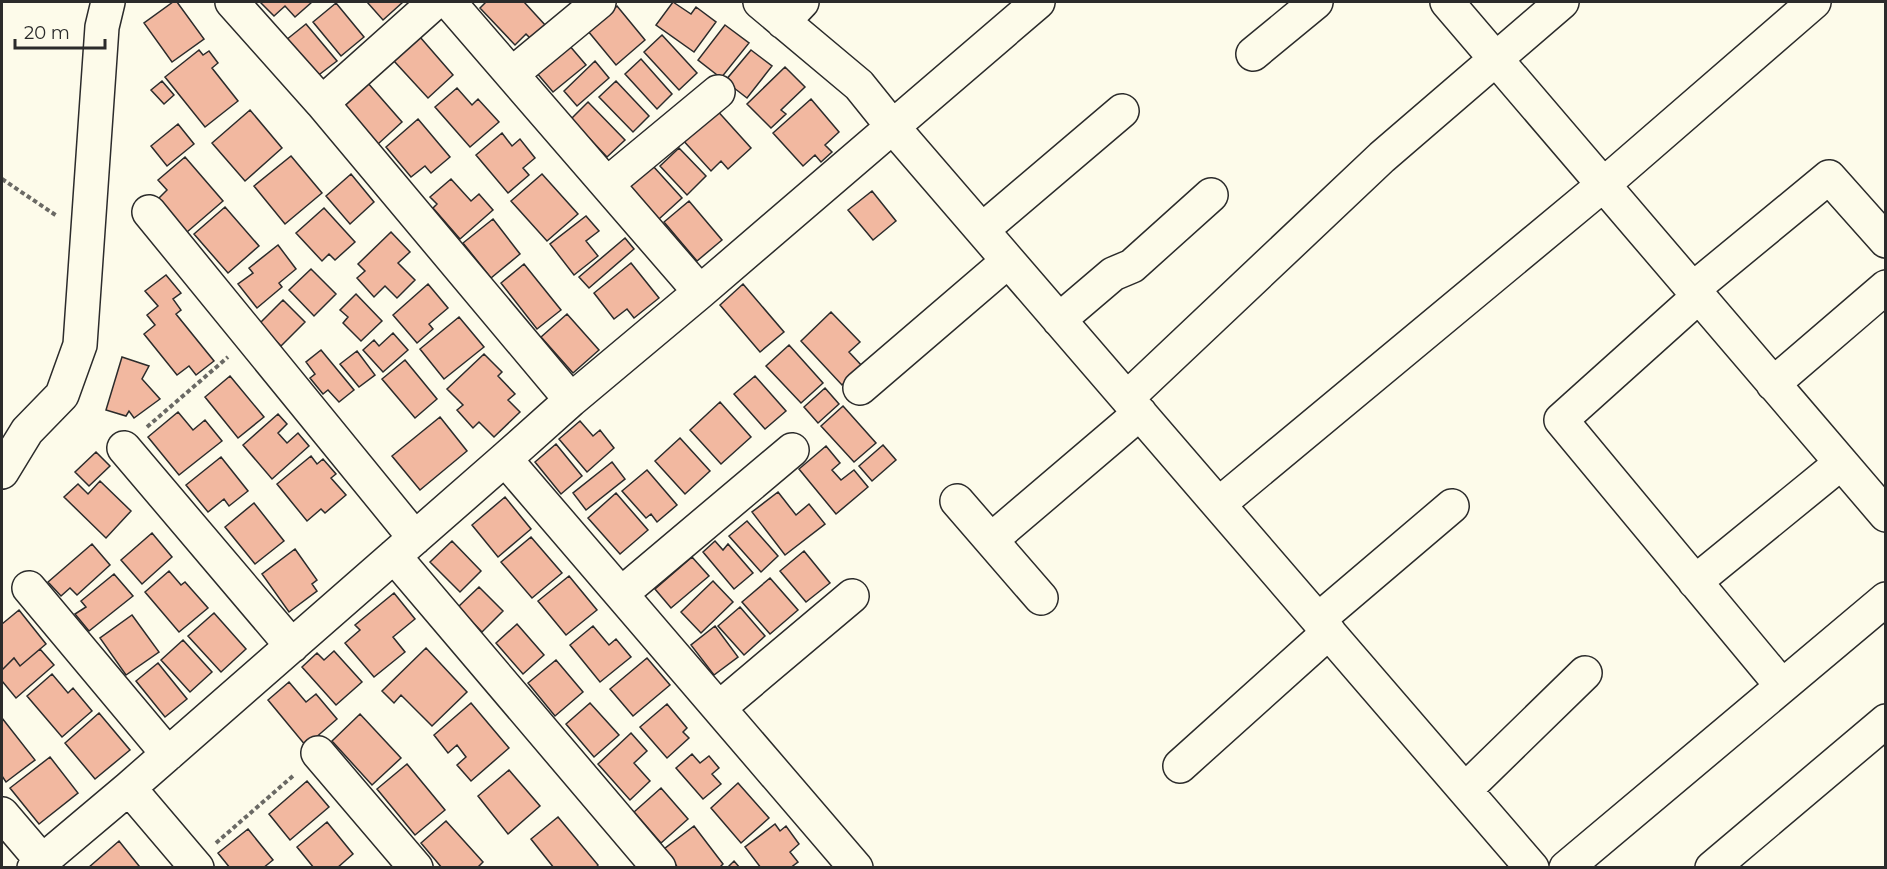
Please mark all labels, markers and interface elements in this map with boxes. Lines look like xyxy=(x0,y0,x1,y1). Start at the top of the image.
scale bar xyxy=(15,12,105,50)
text: 20 m xyxy=(24,22,70,44)

